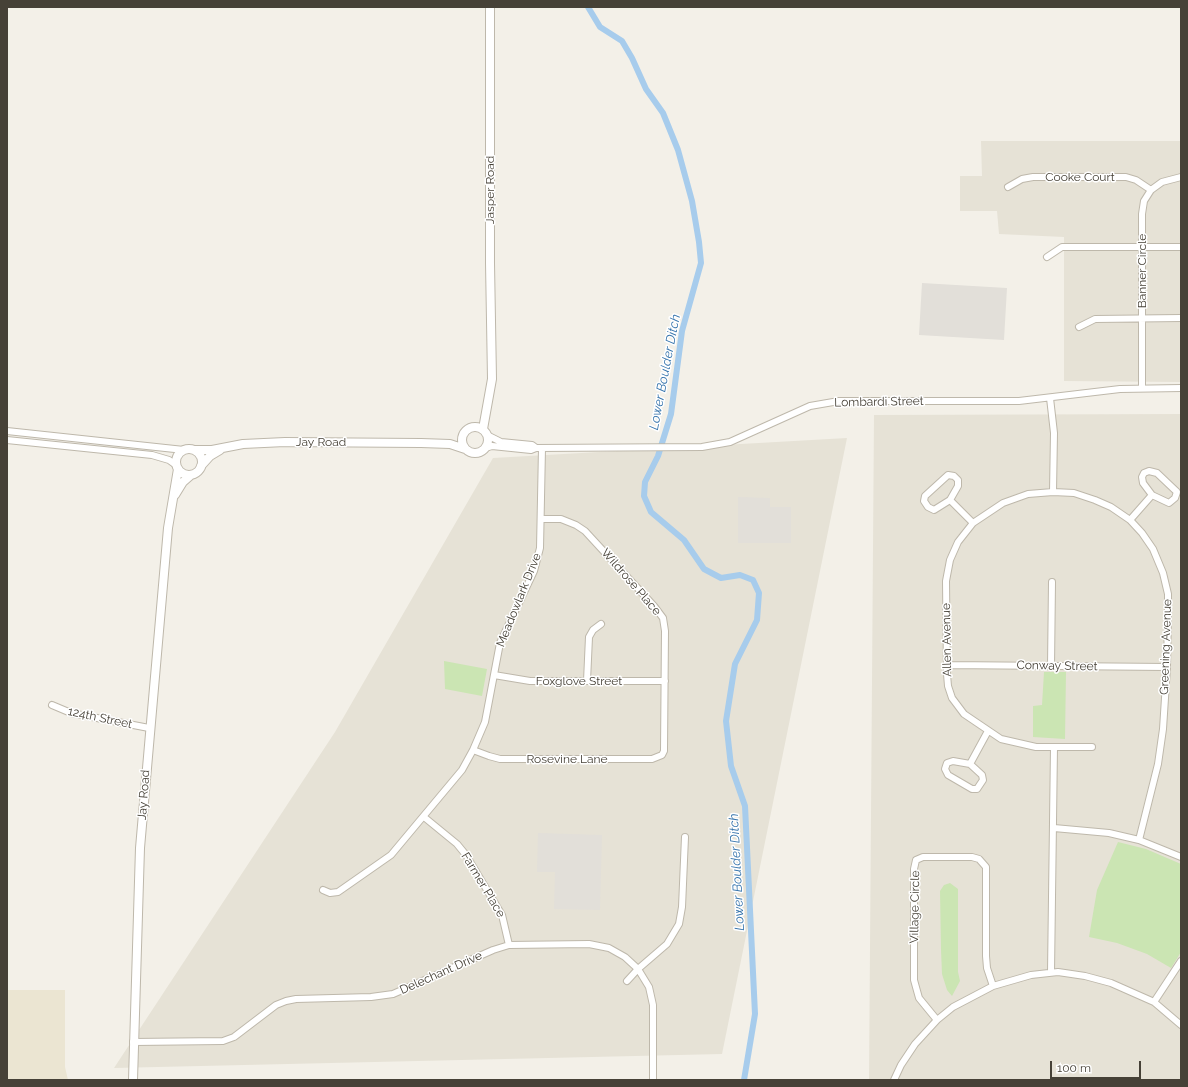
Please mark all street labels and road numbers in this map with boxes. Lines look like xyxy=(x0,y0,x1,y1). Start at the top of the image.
street label: Jasper Road xyxy=(483,156,497,224)
street label: Cooke Court xyxy=(1045,170,1115,184)
street label: Banner Circle xyxy=(1135,234,1149,308)
street label: Lombardi Street xyxy=(834,394,924,410)
street label: Jay Road xyxy=(296,435,346,449)
street label: Wildrose Place xyxy=(598,546,664,618)
street label: Meadowlark Drive xyxy=(494,551,544,649)
street label: Greening Avenue xyxy=(1157,599,1175,695)
street label: Allen Avenue xyxy=(939,603,955,677)
street label: Conway Street xyxy=(1016,658,1098,674)
street label: Foxglove Street xyxy=(536,674,622,688)
street label: 124th Street xyxy=(67,704,133,732)
street label: Rosevine Lane xyxy=(526,752,608,766)
street label: Jay Road xyxy=(135,769,153,821)
street label: Farmer Place xyxy=(458,850,508,920)
street label: Village Circle xyxy=(907,870,923,944)
street label: Delechant Drive xyxy=(398,948,484,998)

